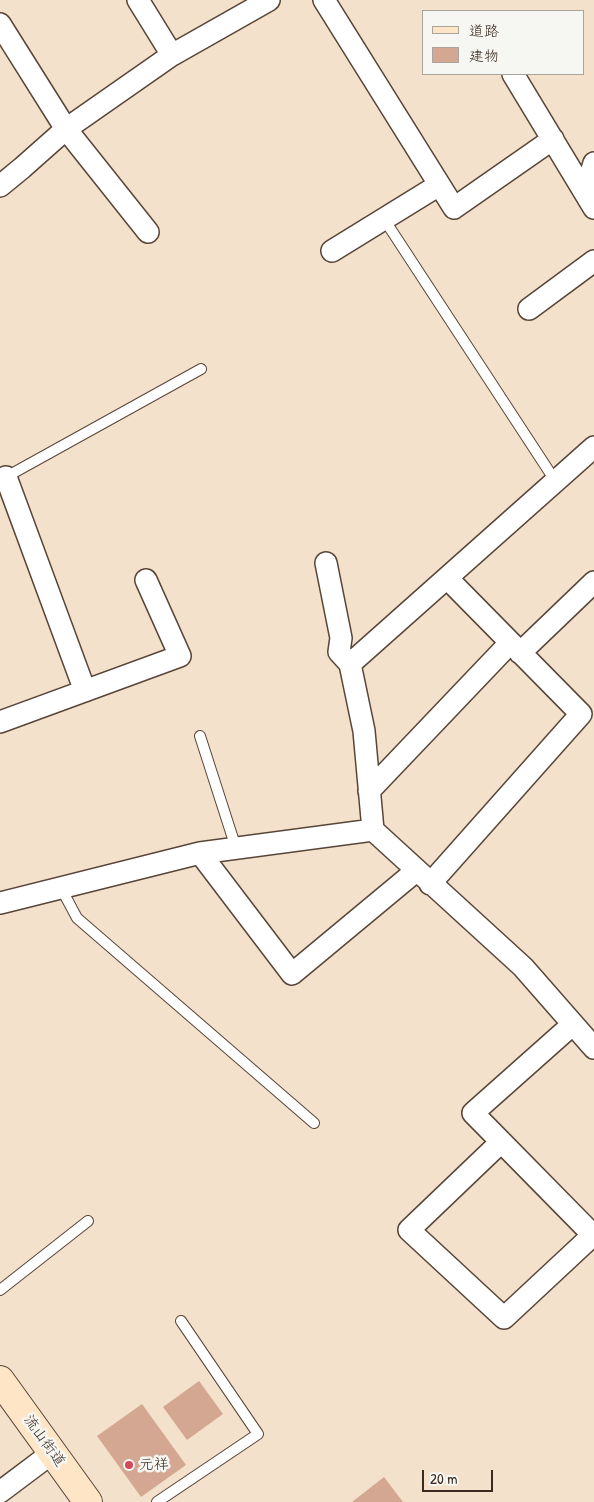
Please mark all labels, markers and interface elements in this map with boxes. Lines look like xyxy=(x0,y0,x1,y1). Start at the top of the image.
legend xyxy=(422,10,584,75)
text: 道路 xyxy=(469,20,499,41)
text: 建物 xyxy=(469,45,499,66)
street label: 流山街道 xyxy=(19,1411,69,1471)
place label: 元祥 xyxy=(139,1456,169,1474)
marker: 元祥 xyxy=(123,1459,135,1471)
scale bar xyxy=(424,1460,495,1492)
text: 20 m xyxy=(430,1468,457,1489)

